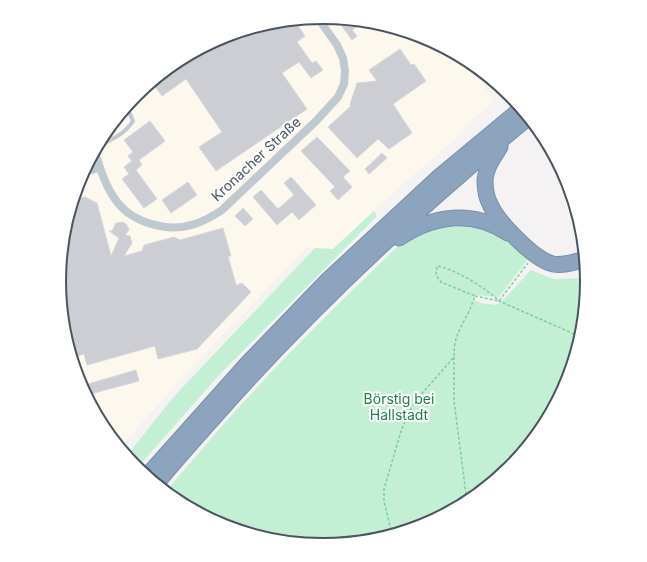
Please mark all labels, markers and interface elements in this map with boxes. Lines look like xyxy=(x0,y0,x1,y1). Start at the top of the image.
street label: Kronacher Straße xyxy=(207,113,304,204)
park label: Börstig bei Hallstadt xyxy=(364,390,434,423)

